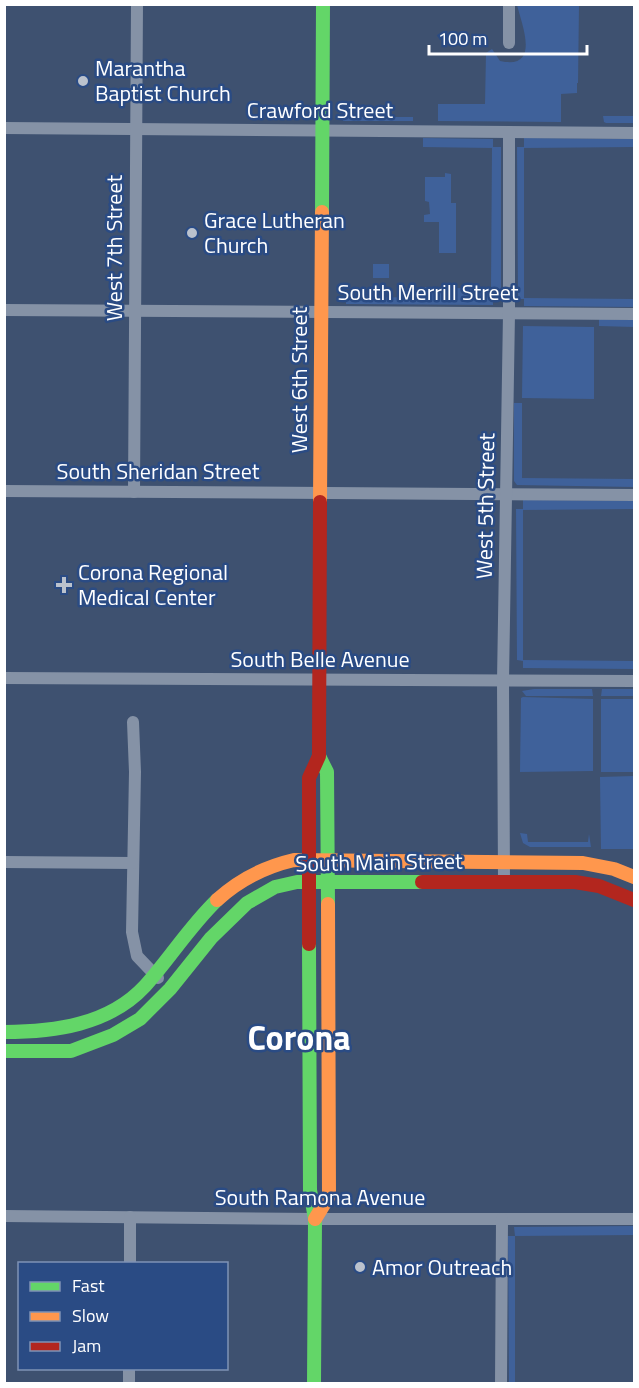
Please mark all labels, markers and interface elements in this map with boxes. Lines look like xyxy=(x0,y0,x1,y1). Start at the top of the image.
scale bar xyxy=(429,18,586,56)
text: 100 m xyxy=(438,25,487,52)
place label: Marantha Baptist Church xyxy=(95,51,231,110)
marker: Marantha Baptist Church xyxy=(76,74,90,88)
street label: Crawford Street xyxy=(247,93,394,127)
street label: West 7th Street xyxy=(97,175,131,321)
place label: Grace Lutheran Church xyxy=(204,203,345,262)
marker: Grace Lutheran Church xyxy=(185,226,199,240)
street label: South Merrill Street xyxy=(338,275,519,309)
street label: West 6th Street xyxy=(282,307,316,453)
street label: West 5th Street xyxy=(467,432,503,579)
street label: South Sheridan Street xyxy=(57,454,260,488)
place label: Corona Regional Medical Center xyxy=(78,555,228,614)
marker: Corona Regional Medical Center xyxy=(55,576,73,594)
street label: South Belle Avenue xyxy=(230,642,410,676)
street label: South Main Street xyxy=(295,844,463,880)
district label: Corona xyxy=(247,1011,351,1063)
street label: South Ramona Avenue xyxy=(215,1180,425,1214)
place label: Amor Outreach xyxy=(372,1250,512,1284)
marker: Amor Outreach xyxy=(353,1260,367,1274)
legend xyxy=(18,1262,228,1370)
text: Fast xyxy=(72,1272,105,1299)
text: Slow xyxy=(72,1302,109,1329)
text: Jam xyxy=(72,1332,101,1359)

